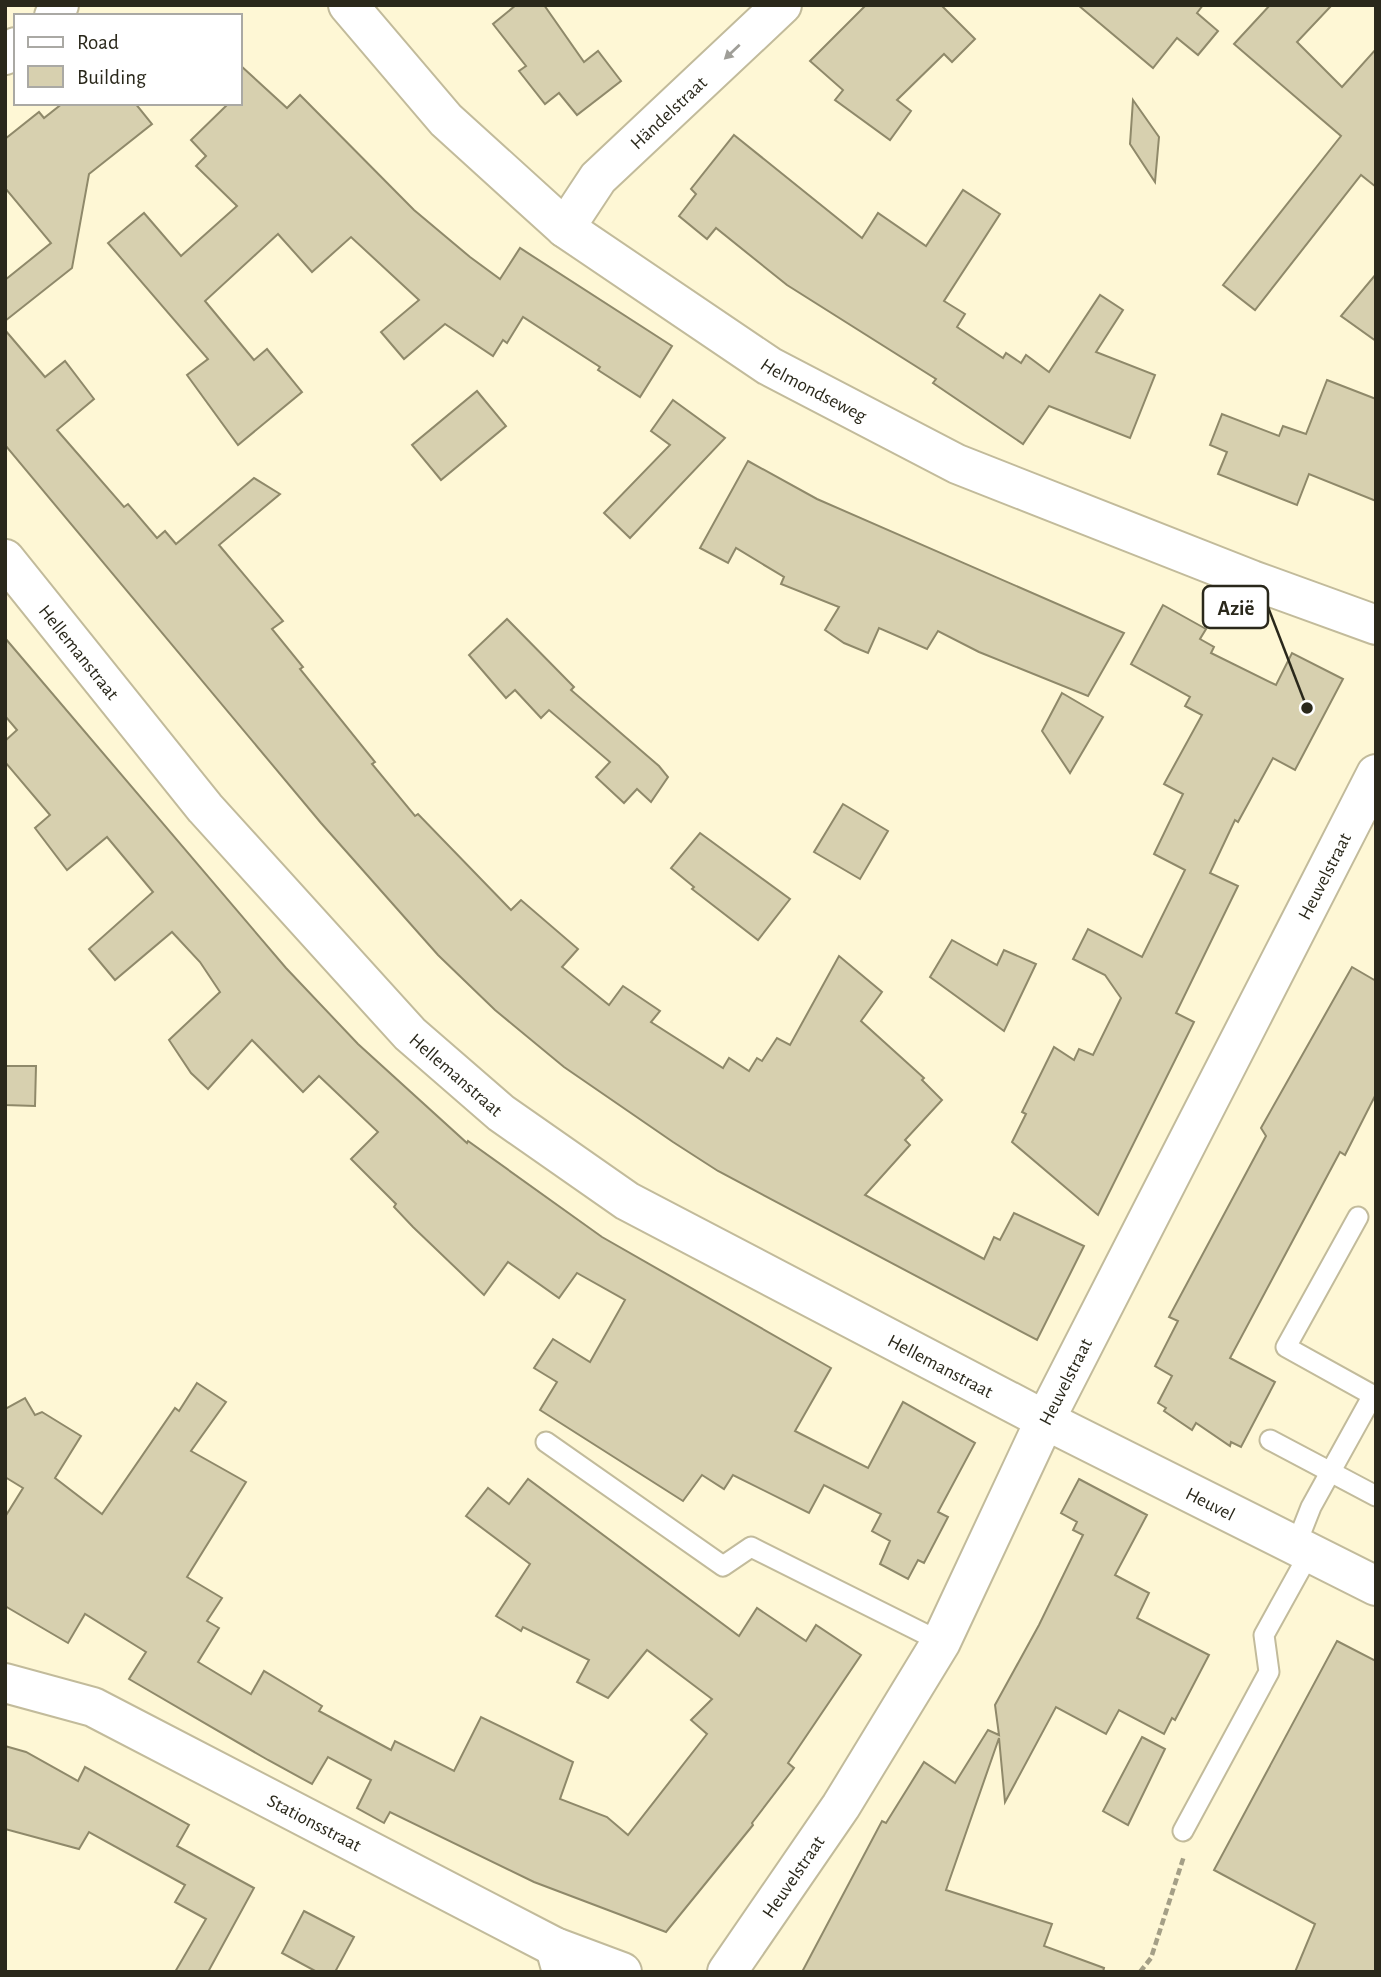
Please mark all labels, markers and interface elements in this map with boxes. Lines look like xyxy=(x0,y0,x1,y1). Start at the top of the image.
legend xyxy=(14,14,242,105)
text: Road xyxy=(77,32,119,53)
one-way arrow xyxy=(723,44,741,60)
text: Building xyxy=(77,67,147,88)
street label: Händelstraat xyxy=(627,73,711,153)
street label: Helmondseweg xyxy=(757,355,870,427)
callout: Azië xyxy=(1203,586,1268,628)
text: Azië xyxy=(1218,598,1255,619)
street label: Hellemanstraat xyxy=(35,602,122,704)
street label: Heuvelstraat xyxy=(1295,830,1355,923)
street label: Hellemanstraat xyxy=(405,1030,505,1121)
street label: Hellemanstraat xyxy=(884,1331,996,1402)
street label: Heuvelstraat xyxy=(1036,1336,1096,1429)
street label: Heuvel xyxy=(1183,1484,1238,1525)
street label: Stationsstraat xyxy=(264,1791,364,1856)
street label: Heuvelstraat xyxy=(759,1833,829,1922)

